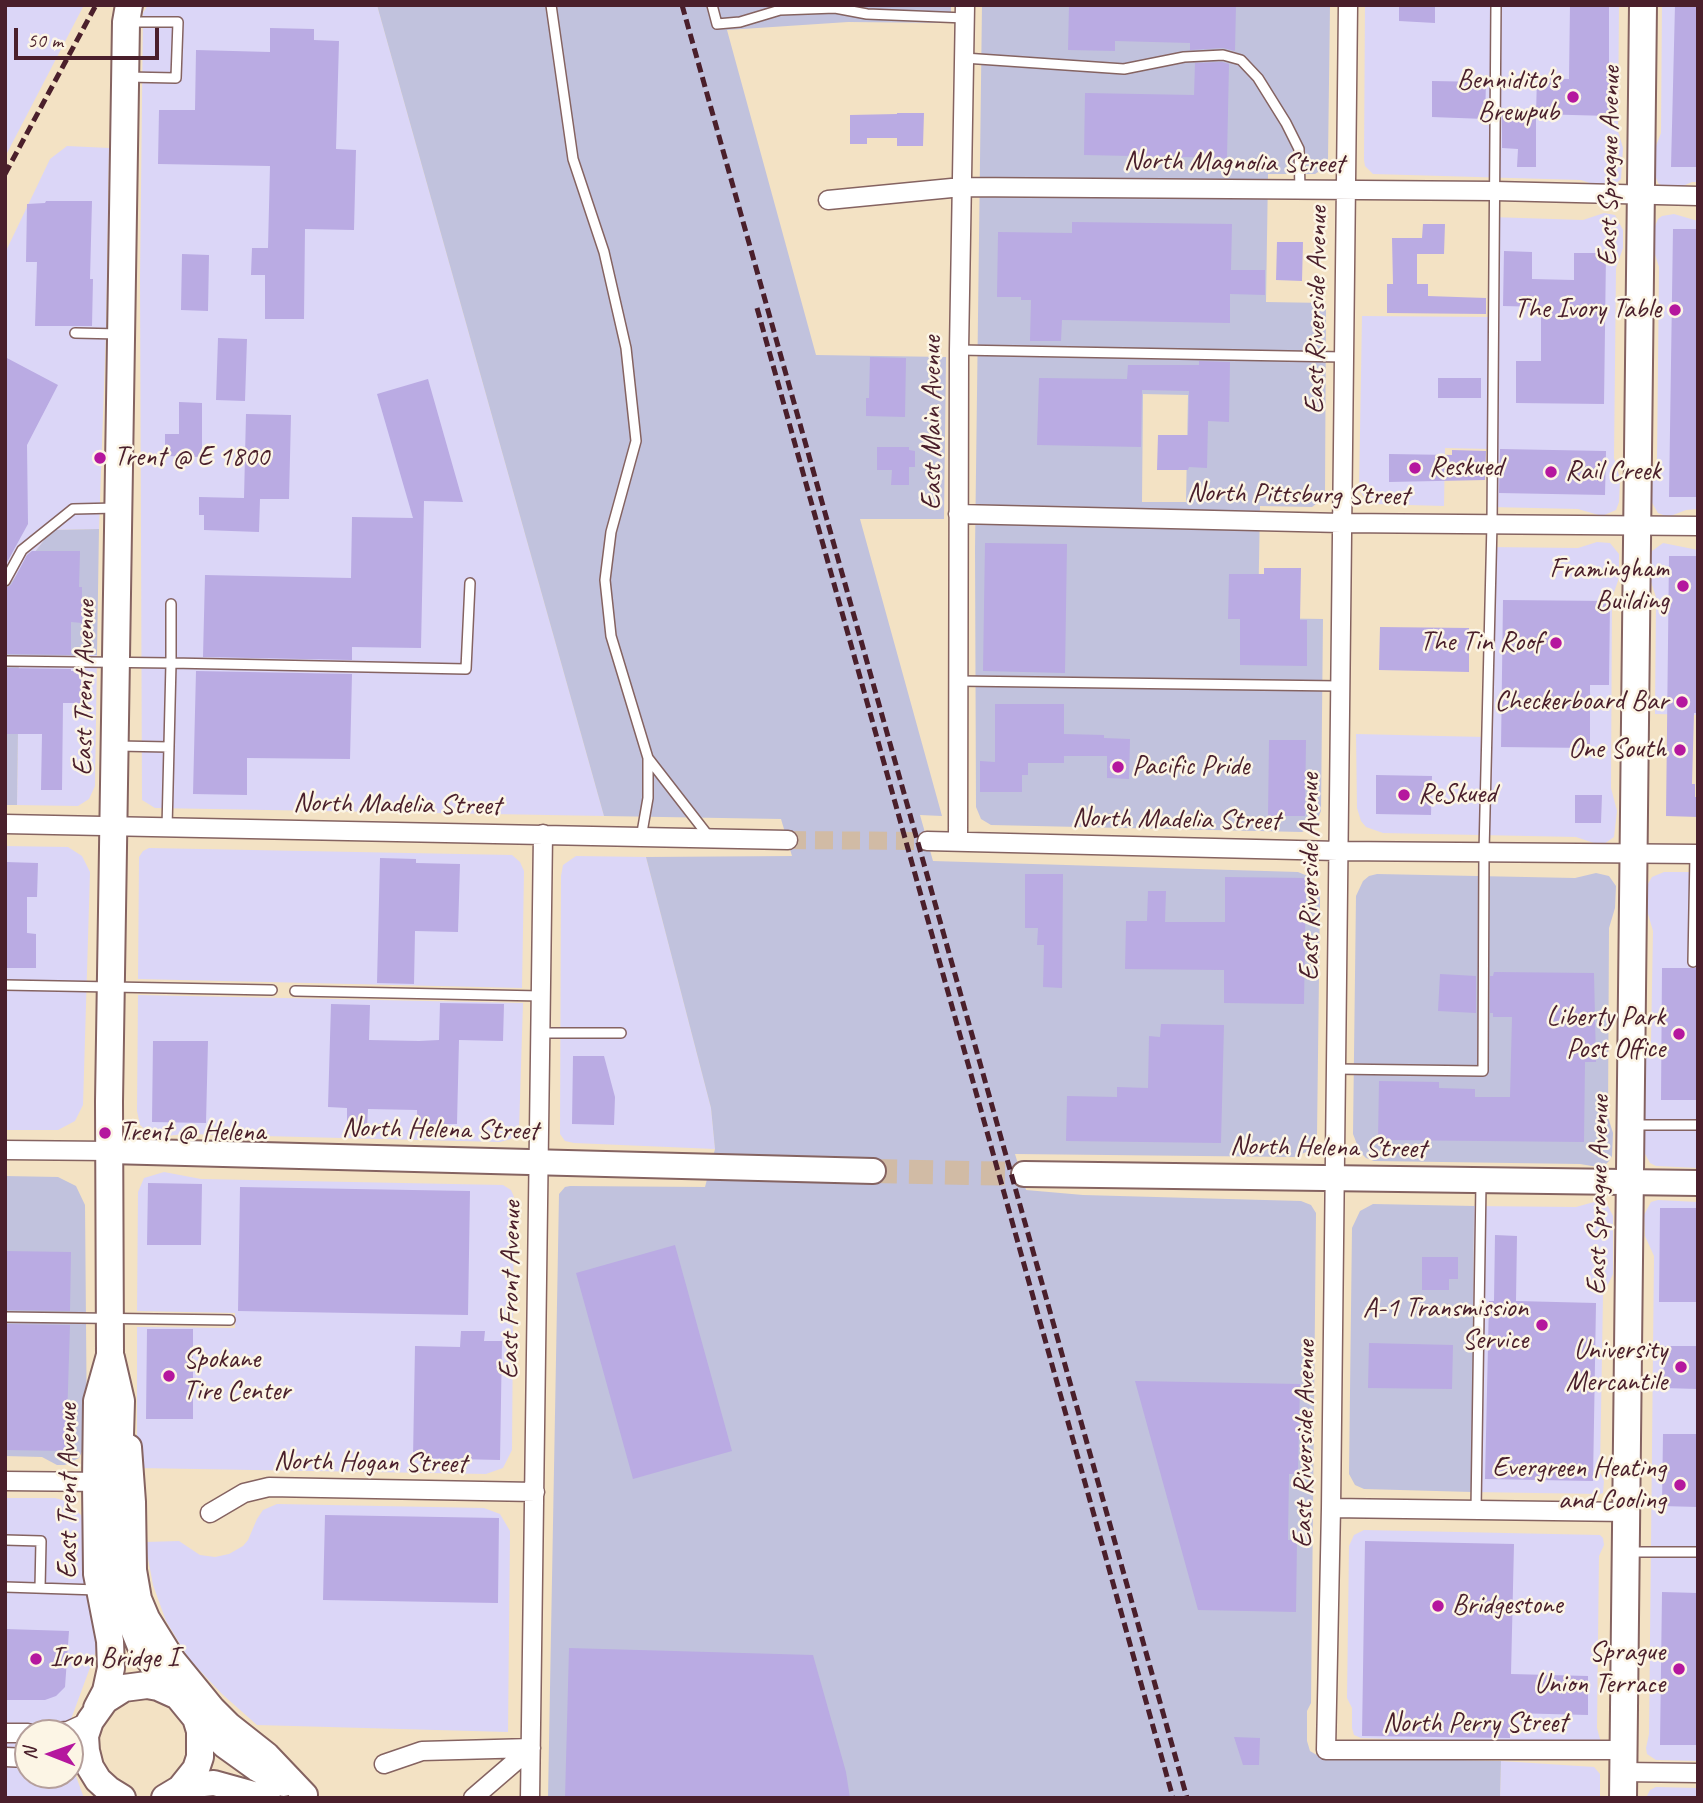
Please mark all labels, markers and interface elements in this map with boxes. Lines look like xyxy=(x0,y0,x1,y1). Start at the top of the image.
scale bar xyxy=(18,14,163,58)
text: 50 m xyxy=(27,27,63,53)
place label: Bennidito's Brewpub xyxy=(1457,64,1559,130)
street label: East Sprague Avenue xyxy=(1591,66,1629,266)
marker: Bennidito's Brewpub xyxy=(1565,89,1581,105)
street label: North Magnolia Street xyxy=(1124,144,1344,182)
street label: East Riverside Avenue xyxy=(1298,206,1336,414)
place label: The Ivory Table xyxy=(1514,293,1661,327)
marker: The Ivory Table xyxy=(1667,302,1683,318)
street label: East Main Avenue xyxy=(916,336,950,510)
place label: Trent @ E 1800 xyxy=(114,441,269,475)
marker: Trent @ E 1800 xyxy=(92,450,108,466)
place label: Reskued xyxy=(1429,451,1503,485)
place label: Rail Creek xyxy=(1565,455,1660,489)
marker: Reskued xyxy=(1407,460,1423,476)
marker: Rail Creek xyxy=(1543,464,1559,480)
street label: North Pittsburg Street xyxy=(1187,476,1409,514)
place label: Framingham Building xyxy=(1550,553,1669,619)
marker: Framingham Building xyxy=(1675,578,1691,594)
street label: East Trent Avenue xyxy=(67,600,103,776)
place label: The Tin Roof xyxy=(1420,626,1542,660)
marker: The Tin Roof xyxy=(1548,635,1564,651)
place label: Checkerboard Bar xyxy=(1494,685,1668,719)
marker: Checkerboard Bar xyxy=(1674,694,1690,710)
place label: One South xyxy=(1568,733,1666,767)
marker: One South xyxy=(1672,742,1688,758)
place label: Pacific Pride xyxy=(1132,750,1249,784)
marker: Pacific Pride xyxy=(1110,759,1126,775)
street label: East Riverside Avenue xyxy=(1294,773,1328,981)
place label: ReSkued xyxy=(1418,778,1496,812)
street label: North Madelia Street xyxy=(293,786,501,824)
marker: ReSkued xyxy=(1396,787,1412,803)
street label: North Madelia Street xyxy=(1072,801,1280,839)
place label: Liberty Park Post Office xyxy=(1546,1001,1665,1067)
marker: Liberty Park Post Office xyxy=(1671,1026,1687,1042)
street label: East Sprague Avenue xyxy=(1580,1095,1618,1295)
street label: North Helena Street xyxy=(342,1111,538,1149)
place label: Trent @ Helena xyxy=(119,1116,265,1150)
marker: Trent @ Helena xyxy=(97,1125,113,1141)
street label: North Helena Street xyxy=(1230,1129,1426,1167)
street label: East Front Avenue xyxy=(493,1201,529,1379)
place label: A-1 Transmission Service xyxy=(1363,1292,1528,1358)
marker: A-1 Transmission Service xyxy=(1534,1317,1550,1333)
place label: University Mercantile xyxy=(1566,1334,1667,1400)
street label: East Riverside Avenue xyxy=(1286,1340,1324,1548)
place label: Spokane Tire Center xyxy=(183,1343,290,1409)
marker: University Mercantile xyxy=(1673,1359,1689,1375)
marker: Spokane Tire Center xyxy=(161,1368,177,1384)
street label: East Trent Avenue xyxy=(52,1403,86,1579)
street label: North Hogan Street xyxy=(273,1445,467,1481)
place label: Evergreen Heating and Cooling xyxy=(1492,1452,1666,1518)
marker: Evergreen Heating and Cooling xyxy=(1672,1477,1688,1493)
place label: Bridgestone xyxy=(1452,1589,1562,1623)
marker: Bridgestone xyxy=(1430,1598,1446,1614)
place label: Sprague Union Terrace xyxy=(1534,1636,1665,1702)
place label: Iron Bridge I xyxy=(50,1642,178,1676)
marker: Iron Bridge I xyxy=(28,1651,44,1667)
marker: Sprague Union Terrace xyxy=(1671,1661,1687,1677)
street label: North Perry Street xyxy=(1383,1707,1567,1741)
north arrow xyxy=(14,1719,84,1789)
text: N xyxy=(18,1748,42,1760)

